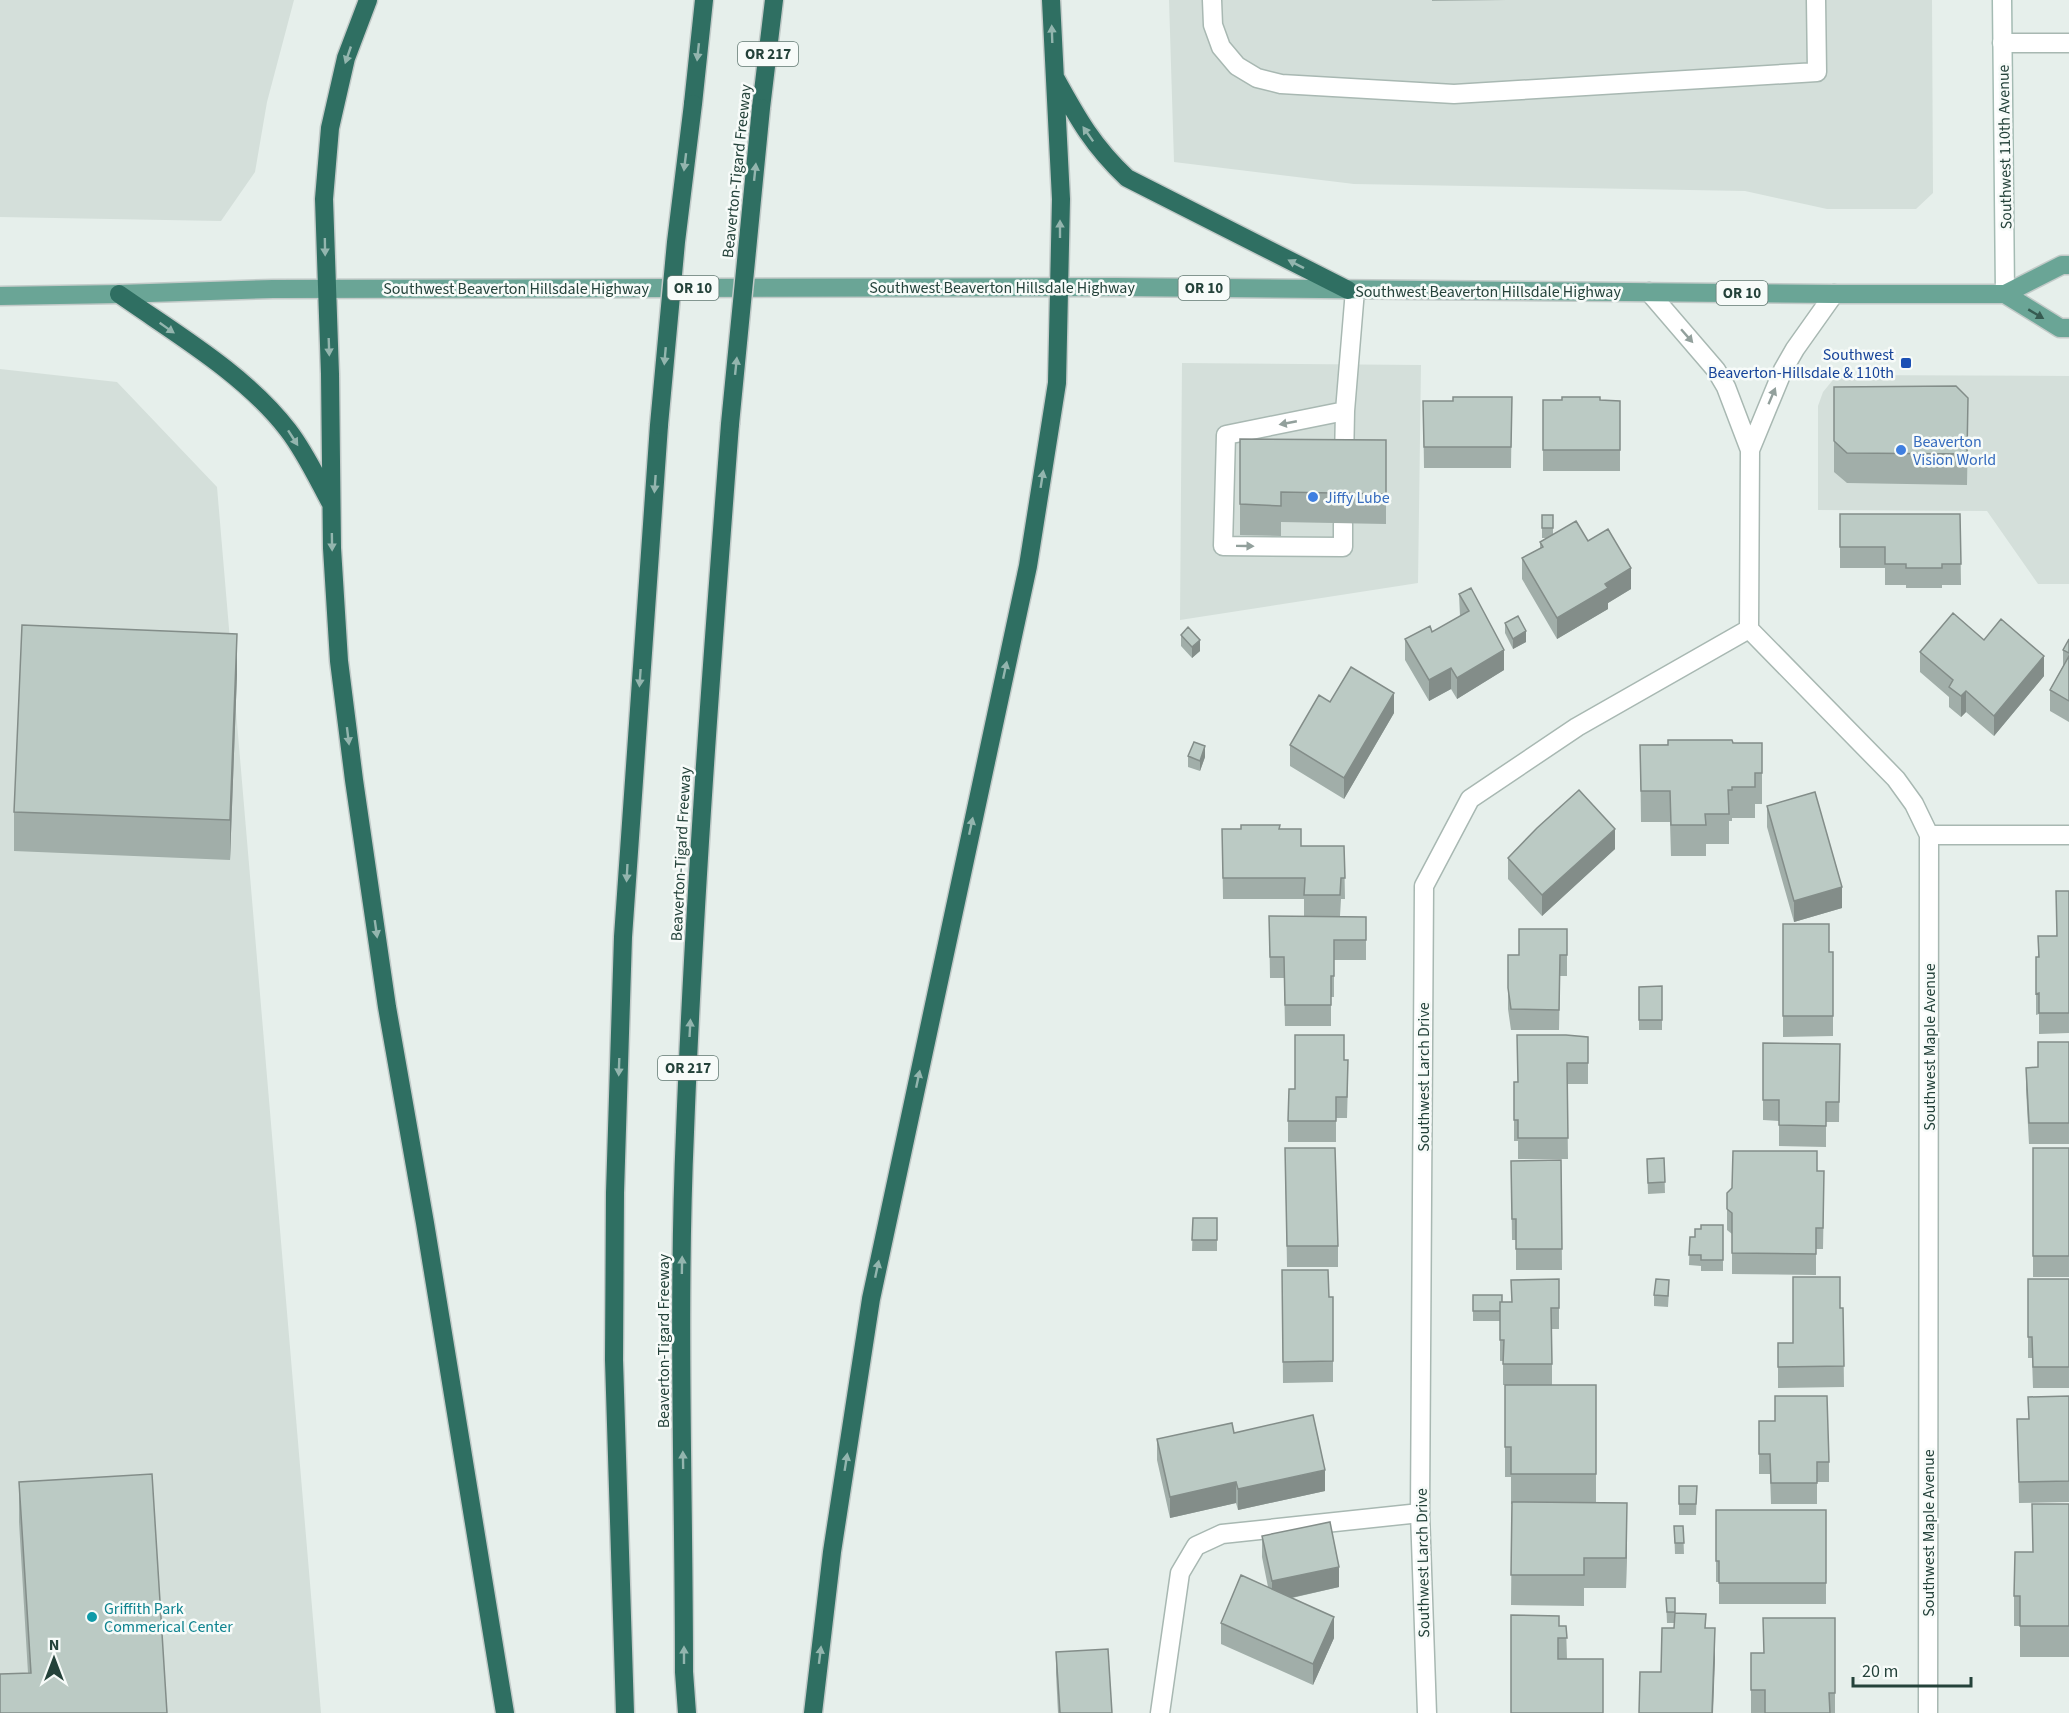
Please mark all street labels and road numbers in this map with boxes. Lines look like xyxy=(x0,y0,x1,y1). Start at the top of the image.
road number: OR 217 xyxy=(738,42,798,66)
street label: Southwest 110th Avenue xyxy=(1993,64,2017,230)
street label: Beaverton-Tigard Freeway xyxy=(717,83,757,259)
road number: OR 10 xyxy=(668,276,718,300)
road number: OR 10 xyxy=(1178,276,1230,300)
street label: Southwest Beaverton Hillsdale Highway xyxy=(869,277,1135,299)
street label: Southwest Beaverton Hillsdale Highway xyxy=(383,278,649,300)
street label: Southwest Beaverton Hillsdale Highway xyxy=(1355,281,1621,303)
road number: OR 10 xyxy=(1716,281,1768,305)
street label: Beaverton-Tigard Freeway xyxy=(665,766,697,942)
street label: Southwest Maple Avenue xyxy=(1919,963,1941,1131)
street label: Southwest Larch Drive xyxy=(1413,1002,1435,1152)
road number: OR 217 xyxy=(658,1056,718,1080)
street label: Beaverton-Tigard Freeway xyxy=(653,1253,675,1428)
street label: Southwest Maple Avenue xyxy=(1918,1449,1940,1617)
street label: Southwest Larch Drive xyxy=(1411,1488,1435,1638)

